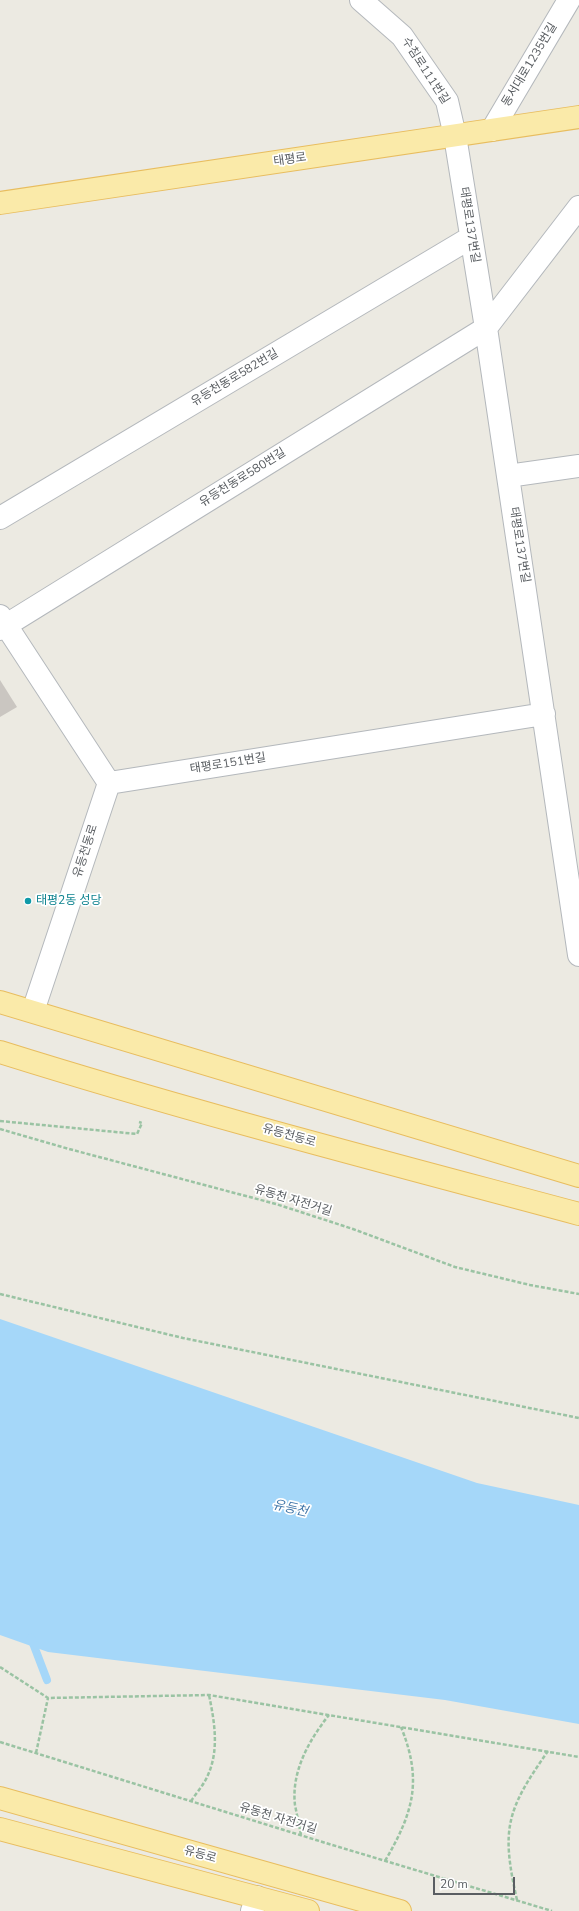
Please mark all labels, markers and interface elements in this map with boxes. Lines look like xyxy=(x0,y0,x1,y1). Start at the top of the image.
street label: 동서대로1235번길 xyxy=(499,21,561,109)
street label: 수침로111번길 xyxy=(398,35,452,107)
street label: 태평로 xyxy=(273,151,307,169)
street label: 태평로137번길 xyxy=(456,186,482,264)
street label: 유등천동로582번길 xyxy=(189,346,281,410)
street label: 유등천동로580번길 xyxy=(197,446,289,510)
street label: 태평로137번길 xyxy=(506,506,532,584)
street label: 태평로151번길 xyxy=(189,751,267,777)
street label: 유등천동로 xyxy=(71,823,101,879)
place label: 태평2동 성당 xyxy=(36,894,101,908)
marker: 태평2동 성당 xyxy=(23,896,33,906)
street label: 유등천동로 xyxy=(260,1121,318,1151)
street label: 유동천 자전거길 xyxy=(252,1182,334,1220)
water label: 유등천 xyxy=(271,1497,309,1521)
street label: 유동천 자전거길 xyxy=(237,1800,319,1838)
street label: 유등로 xyxy=(182,1844,218,1866)
scale bar xyxy=(435,1869,517,1895)
text: 20 m xyxy=(440,1876,468,1892)

